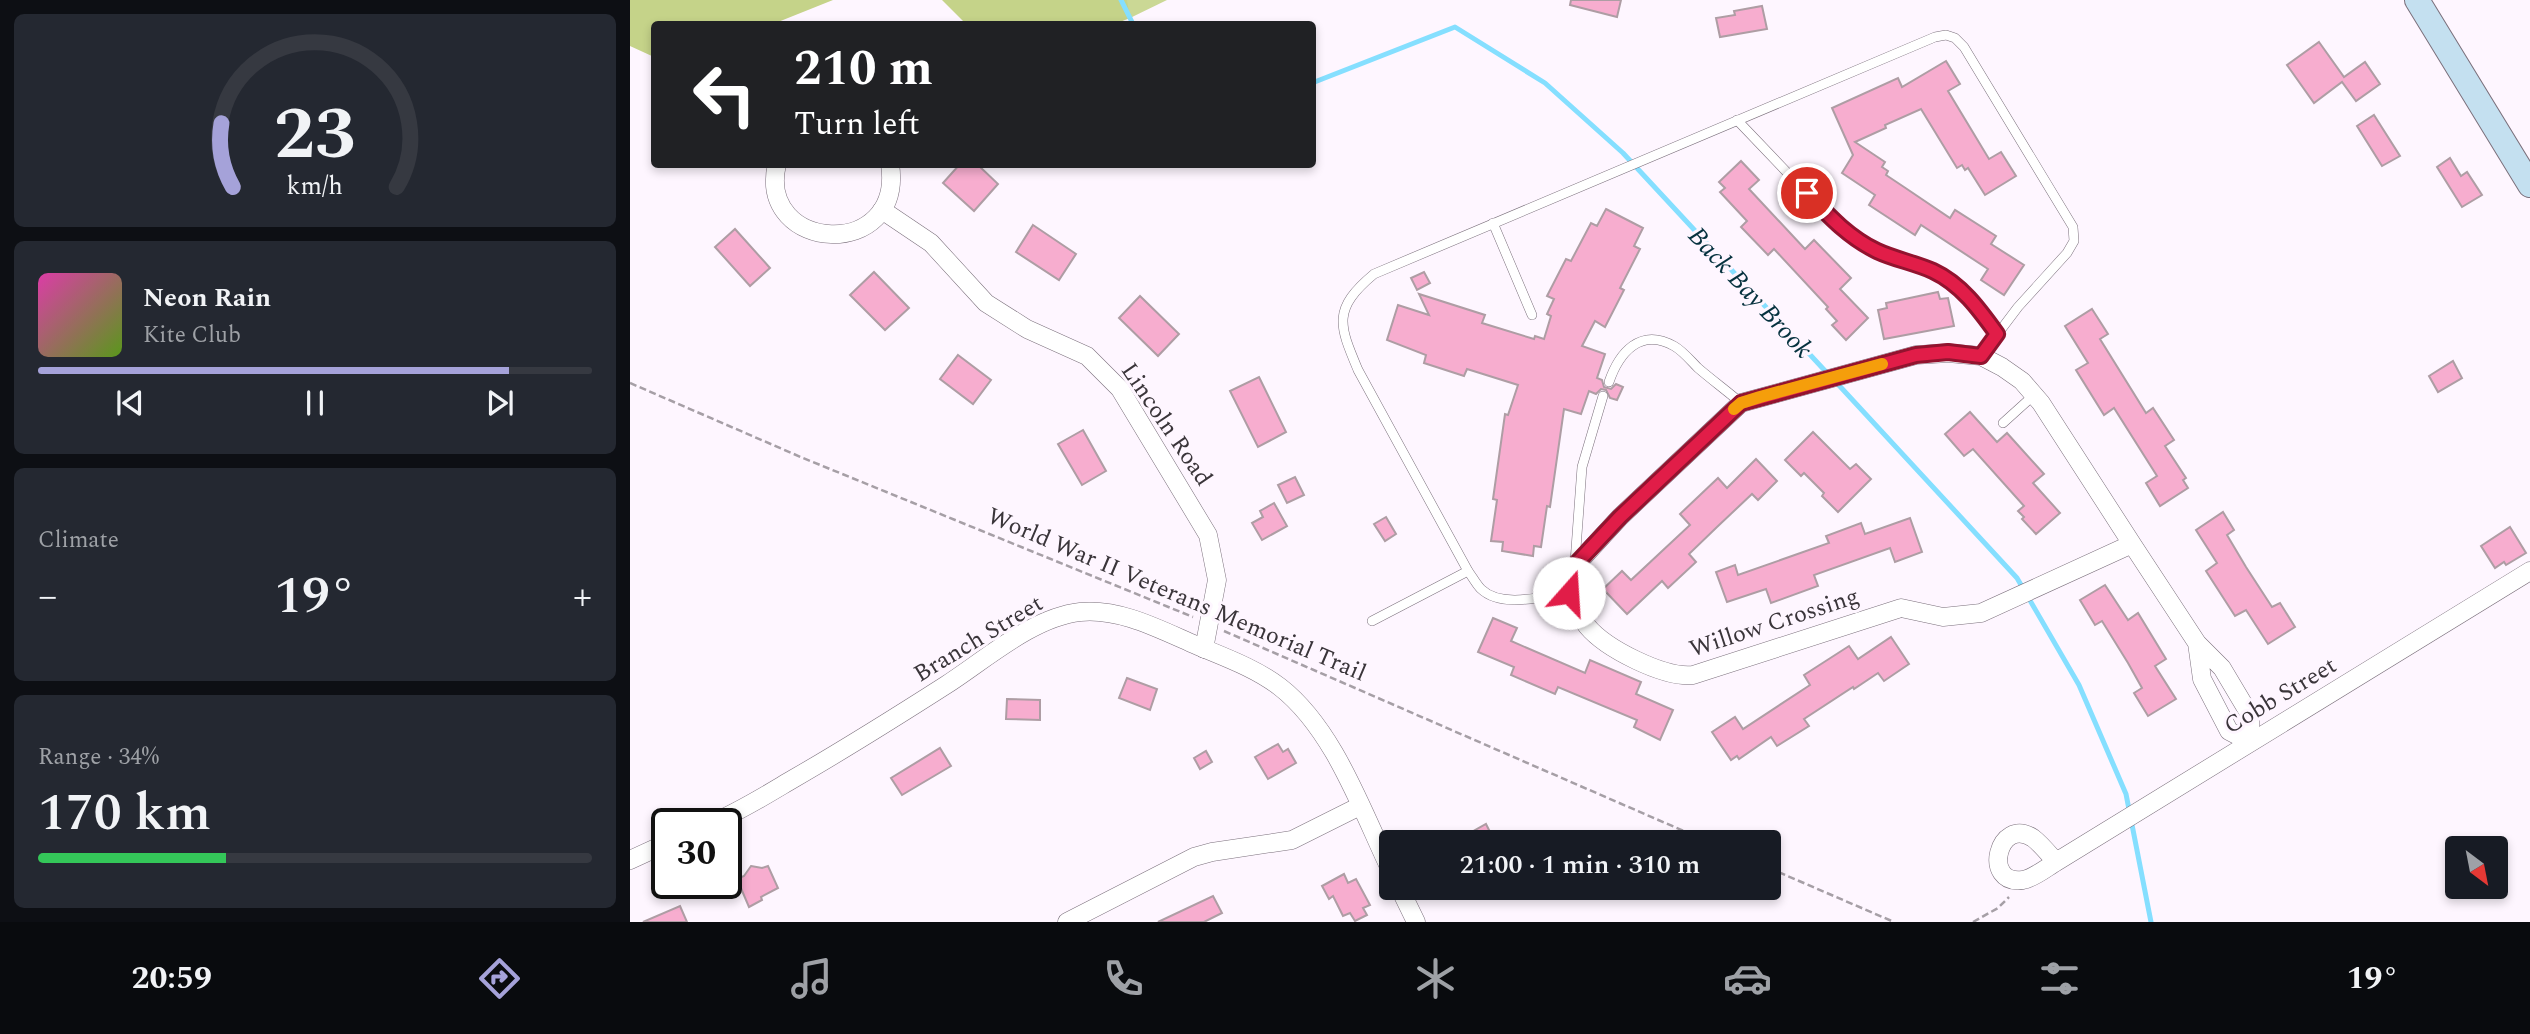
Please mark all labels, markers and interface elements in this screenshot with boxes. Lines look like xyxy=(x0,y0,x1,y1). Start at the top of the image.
text: 210 m xyxy=(794,32,933,107)
icon: left xyxy=(679,49,770,140)
text: 23 xyxy=(274,80,356,191)
text: Turn left xyxy=(794,100,920,149)
pin xyxy=(1777,163,1837,223)
text: km/h xyxy=(287,167,343,205)
icon: arrive xyxy=(1788,174,1826,212)
water label: Back Bay Brook xyxy=(1678,217,1822,368)
text: Neon Rain xyxy=(143,278,271,318)
text: Kite Club xyxy=(143,318,241,353)
street label: Lincoln Road xyxy=(1111,356,1221,494)
icon: previous xyxy=(111,384,149,422)
icon: pause xyxy=(296,384,334,422)
icon: next xyxy=(481,384,519,422)
street label: World War II Veterans Memorial Trail xyxy=(981,499,1372,691)
text: Climate xyxy=(38,523,119,558)
position arrow xyxy=(1532,556,1606,630)
text: 19° xyxy=(274,557,356,636)
text: − xyxy=(38,568,57,626)
text: + xyxy=(573,568,592,626)
street label: Willow Crossing xyxy=(1685,579,1864,667)
street label: Branch Street xyxy=(907,586,1050,692)
street label: Cobb Street xyxy=(2217,648,2344,744)
text: Range · 34% xyxy=(38,740,159,775)
text: 170 km xyxy=(38,774,211,853)
speed limit sign: 30 xyxy=(651,808,742,899)
north arrow xyxy=(2445,836,2508,900)
map controls xyxy=(2445,836,2508,899)
text: 21:00 · 1 min · 310 m xyxy=(1460,845,1700,885)
text: 20:59 xyxy=(131,954,212,1003)
icon: directions xyxy=(475,954,524,1003)
icon: music xyxy=(787,954,836,1003)
icon: phone xyxy=(1099,954,1148,1003)
icon: climate xyxy=(1411,954,1460,1003)
icon: car xyxy=(1723,954,1772,1003)
icon: filters xyxy=(2035,954,2084,1003)
text: 19° xyxy=(2347,954,2398,1003)

